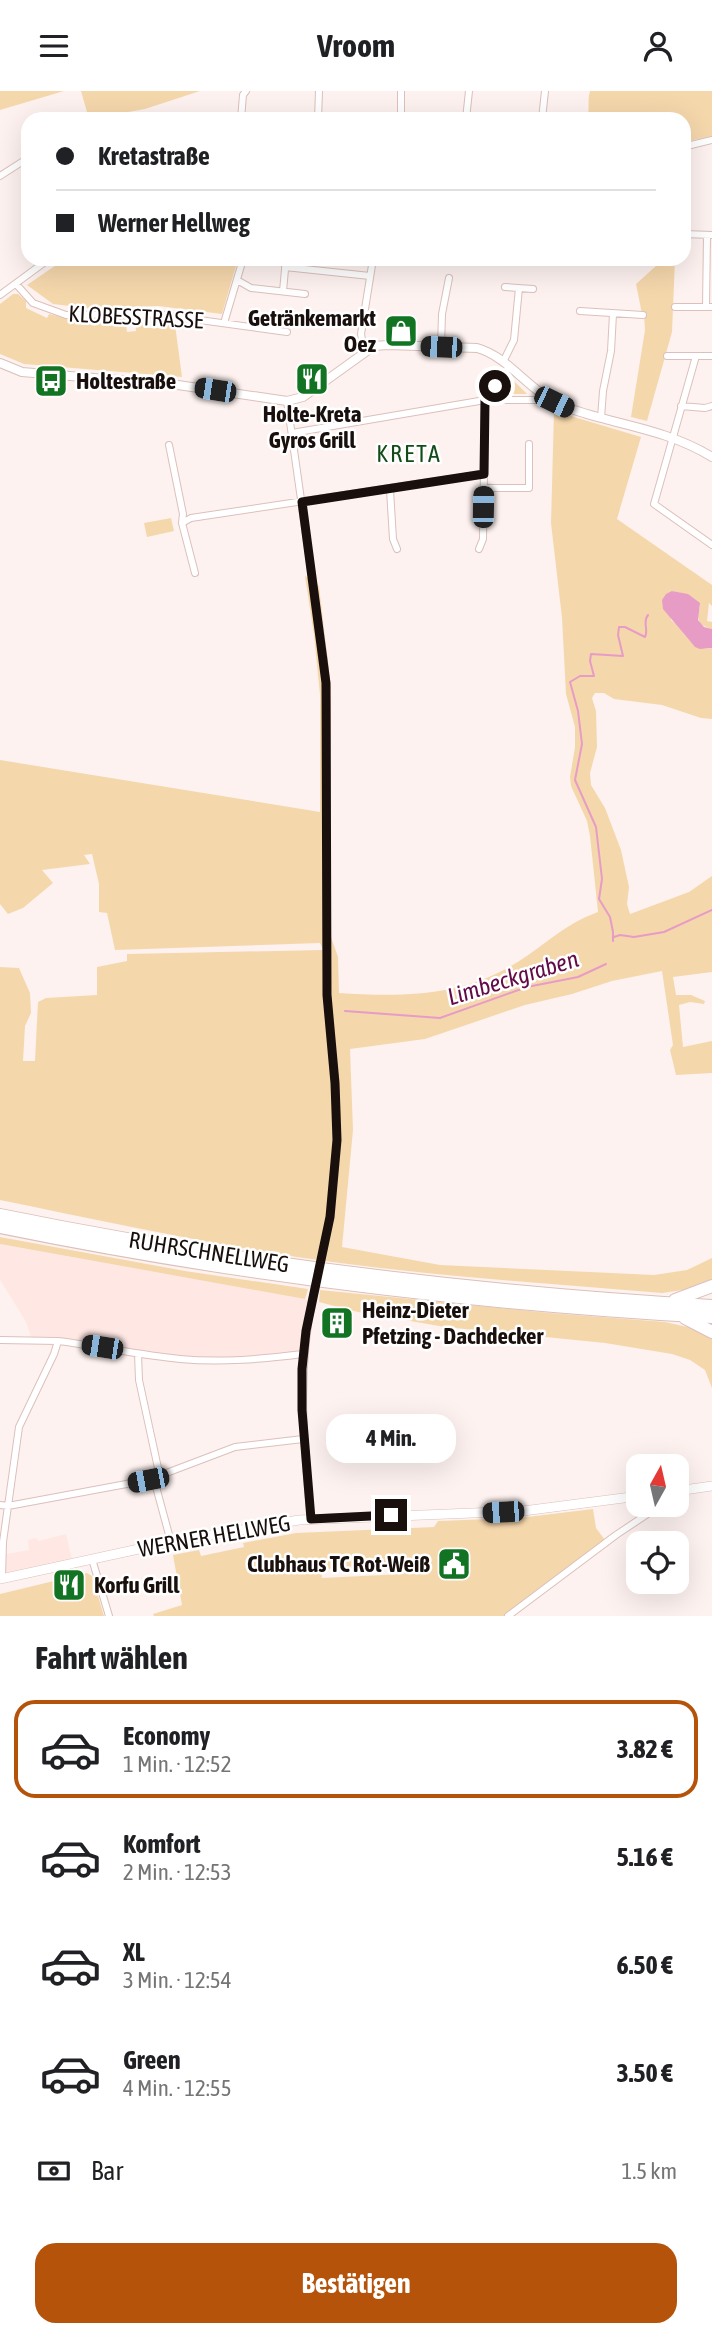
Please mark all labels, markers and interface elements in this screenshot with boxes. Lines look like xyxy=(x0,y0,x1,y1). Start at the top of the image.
icon: menu xyxy=(35,27,73,65)
text: Vroom xyxy=(317,27,395,64)
icon: person xyxy=(639,27,677,65)
text: Kretastraße xyxy=(98,141,210,171)
text: Werner Hellweg xyxy=(98,208,250,238)
street label: KLOBESSTRASSE xyxy=(68,300,204,334)
place label: Getränkemarkt Oez xyxy=(248,305,377,357)
shop icon: Getränkemarkt Oez xyxy=(382,312,420,350)
car xyxy=(420,336,463,358)
restaurant icon: Holte-Kreta Gyros Grill xyxy=(293,360,331,398)
bus stop icon: Holtestraße xyxy=(32,362,70,400)
place label: Holtestraße xyxy=(76,368,176,394)
route start xyxy=(479,370,511,402)
car xyxy=(193,376,238,404)
car xyxy=(531,383,578,421)
place label: Holte-Kreta Gyros Grill xyxy=(263,401,362,453)
district label: KRETA xyxy=(376,440,442,467)
car xyxy=(473,486,494,528)
water label: Limbeckgraben xyxy=(444,945,582,1010)
street label: RUHRSCHNELLWEG xyxy=(127,1226,291,1278)
place label: Heinz-Dieter Pfetzing - Dachdecker xyxy=(362,1297,544,1349)
building icon: Heinz-Dieter Pfetzing - Dachdecker xyxy=(318,1304,356,1342)
car xyxy=(80,1333,125,1361)
callout: 4 Min. xyxy=(326,1413,456,1463)
text: 4 Min. xyxy=(366,1425,416,1451)
north arrow xyxy=(626,1454,690,1517)
map controls xyxy=(626,1454,689,1594)
car xyxy=(126,1466,171,1494)
route end xyxy=(375,1499,407,1531)
car xyxy=(482,1500,525,1524)
street label: WERNER HELLWEG xyxy=(136,1510,292,1562)
button: locate xyxy=(626,1531,689,1594)
public building icon: Clubhaus TC Rot-Weiß xyxy=(435,1545,473,1583)
place label: Clubhaus TC Rot-Weiß xyxy=(247,1551,430,1577)
restaurant icon: Korfu Grill xyxy=(50,1566,88,1604)
place label: Korfu Grill xyxy=(94,1572,180,1598)
text: Fahrt wählen xyxy=(35,1639,188,1676)
icon: car xyxy=(39,1718,102,1781)
text: Economy xyxy=(123,1721,210,1751)
text: 3.82 € xyxy=(616,1734,673,1764)
text: 1 Min. · 12:52 xyxy=(123,1751,231,1777)
icon: car xyxy=(39,1826,102,1889)
text: Komfort xyxy=(123,1829,200,1859)
text: 5.16 € xyxy=(616,1842,673,1872)
text: 2 Min. · 12:53 xyxy=(123,1859,231,1885)
icon: car xyxy=(39,1934,102,1997)
text: XL xyxy=(123,1937,145,1967)
text: 6.50 € xyxy=(616,1950,673,1980)
text: 3 Min. · 12:54 xyxy=(123,1967,231,1993)
icon: car xyxy=(39,2042,102,2105)
text: Green xyxy=(123,2045,181,2075)
text: 3.50 € xyxy=(616,2058,673,2088)
text: 4 Min. · 12:55 xyxy=(123,2075,231,2101)
icon: cash xyxy=(35,2152,73,2190)
text: Bar xyxy=(91,2156,123,2186)
text: 1.5 km xyxy=(621,2158,677,2184)
button: Bestätigen xyxy=(35,2243,677,2323)

